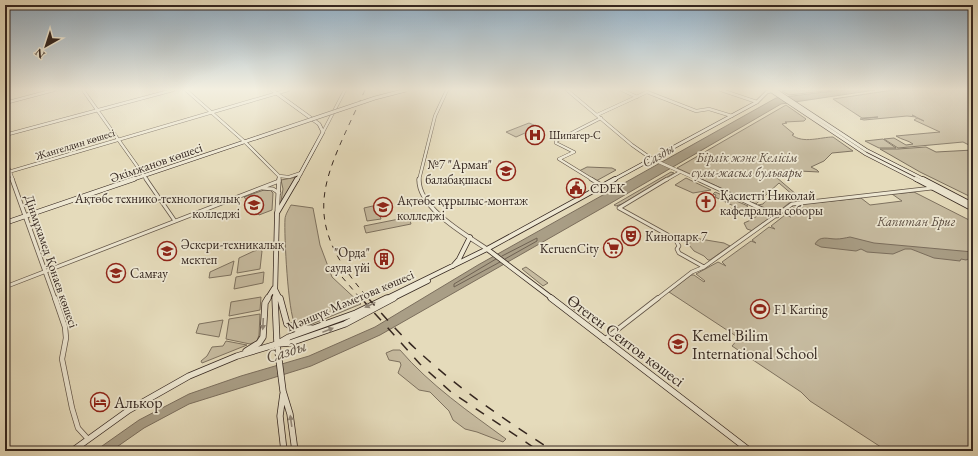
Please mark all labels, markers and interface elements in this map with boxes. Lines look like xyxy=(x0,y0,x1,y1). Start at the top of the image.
north arrow xyxy=(26,26,66,66)
text: N xyxy=(32,45,48,62)
hospital icon: Шипагер-С xyxy=(524,124,546,146)
street label: Жангелдин көшесі xyxy=(33,125,117,163)
place label: Шипагер-С xyxy=(549,128,601,142)
water label: Сазды xyxy=(639,138,678,171)
street label: Әкімжанов көшесі xyxy=(108,139,205,186)
park label: Бірлік және Келісім сулы-жасыл бульвары xyxy=(692,149,802,181)
place label: №7 "Арман" балабақшасы xyxy=(425,156,492,188)
school or university icon: №7 "Арман" балабақшасы xyxy=(495,160,517,182)
public building icon: CDEK xyxy=(565,177,587,199)
place label: CDEK xyxy=(590,180,625,197)
place label: Қасиетті Николай кафедралды соборы xyxy=(720,187,823,219)
place label: Ақтөбе технико-технологиялық колледжі xyxy=(74,190,241,222)
church icon: Қасиетті Николай кафедралды соборы xyxy=(695,191,717,213)
street label: Дінмұхамед Қонаев көшесі xyxy=(21,192,82,330)
place label: Ақтөбе құрылыс-монтаж колледжі xyxy=(396,192,528,224)
school or university icon: Ақтөбе технико-технологиялық колледжі xyxy=(243,194,265,216)
school or university icon: Ақтөбе құрылыс-монтаж колледжі xyxy=(372,196,394,218)
park label: Капитан Бриг xyxy=(876,213,956,230)
theatre icon: Кинопарк 7 xyxy=(620,225,642,247)
place label: Кинопарк 7 xyxy=(645,228,708,245)
place label: Әскери-техникалық мектеп xyxy=(181,236,285,268)
supermarket icon: KeruenCity xyxy=(602,237,624,259)
school or university icon: Әскери-техникалық мектеп xyxy=(156,240,178,262)
place label: KeruenCity xyxy=(540,240,599,257)
place label: "Орда" сауда үйі xyxy=(325,244,370,276)
building icon: "Орда" сауда үйі xyxy=(373,248,395,270)
school or university icon: Самғау xyxy=(105,262,127,284)
place label: Самғау xyxy=(130,265,168,282)
street label: Мәншүк Мәметова көшесі xyxy=(284,266,417,335)
street label: Өтеген Сеитов көшесі xyxy=(563,289,689,391)
sports icon: F1 Karting xyxy=(749,298,771,320)
place label: F1 Karting xyxy=(774,301,828,318)
one-way arrow xyxy=(365,302,376,308)
one-way arrow xyxy=(260,318,267,330)
place label: Kemel Bilim International School xyxy=(692,325,818,364)
one-way arrow xyxy=(322,327,334,333)
school or university icon: Kemel Bilim International School xyxy=(667,333,689,355)
water label: Сазды xyxy=(263,334,309,368)
hotel icon: Алькор xyxy=(89,391,111,413)
place label: Алькор xyxy=(113,392,163,413)
one-way arrow xyxy=(288,415,294,427)

